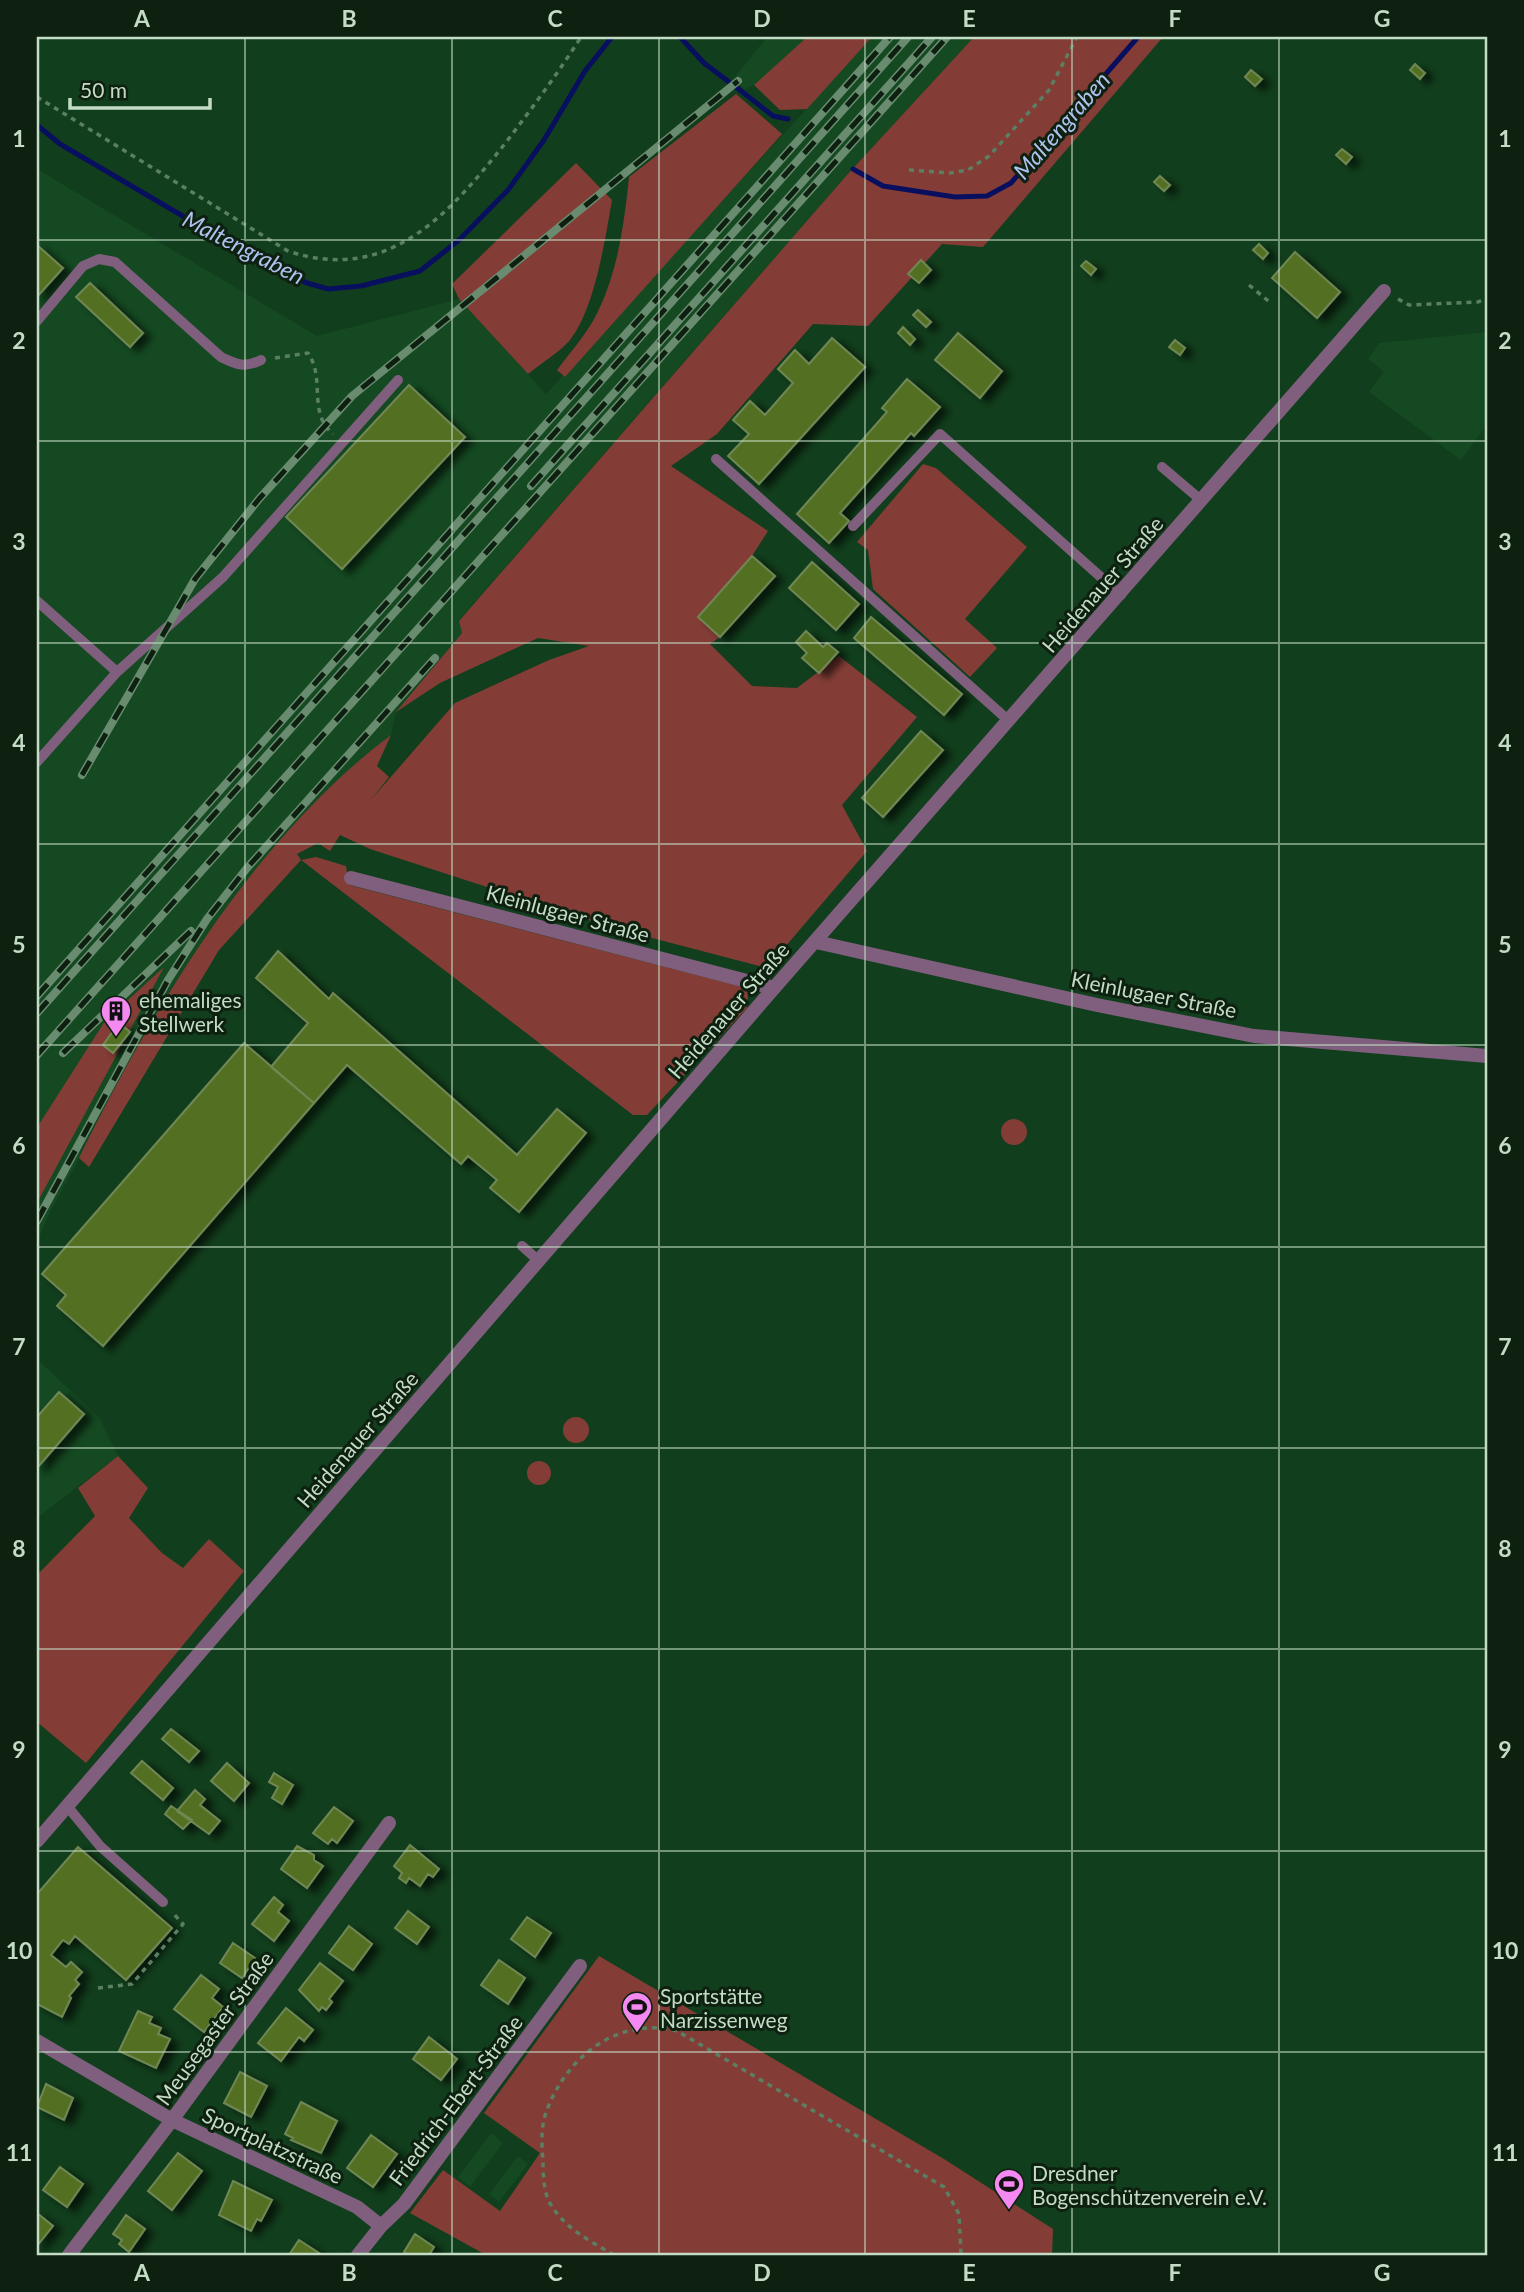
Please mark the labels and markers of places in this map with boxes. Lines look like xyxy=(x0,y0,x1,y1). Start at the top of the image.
place label: ehemaliges Stellwerk xyxy=(139,987,242,1036)
building icon: ehemaliges Stellwerk xyxy=(99,994,133,1038)
place label: Sportstätte Narzissenweg xyxy=(660,1983,788,2032)
sports icon: Sportstätte Narzissenweg xyxy=(620,1990,654,2034)
place label: Dresdner Bogenschützenverein e.V. xyxy=(1032,2160,1267,2209)
sports icon: Dresdner Bogenschützenverein e.V. xyxy=(992,2167,1026,2211)

